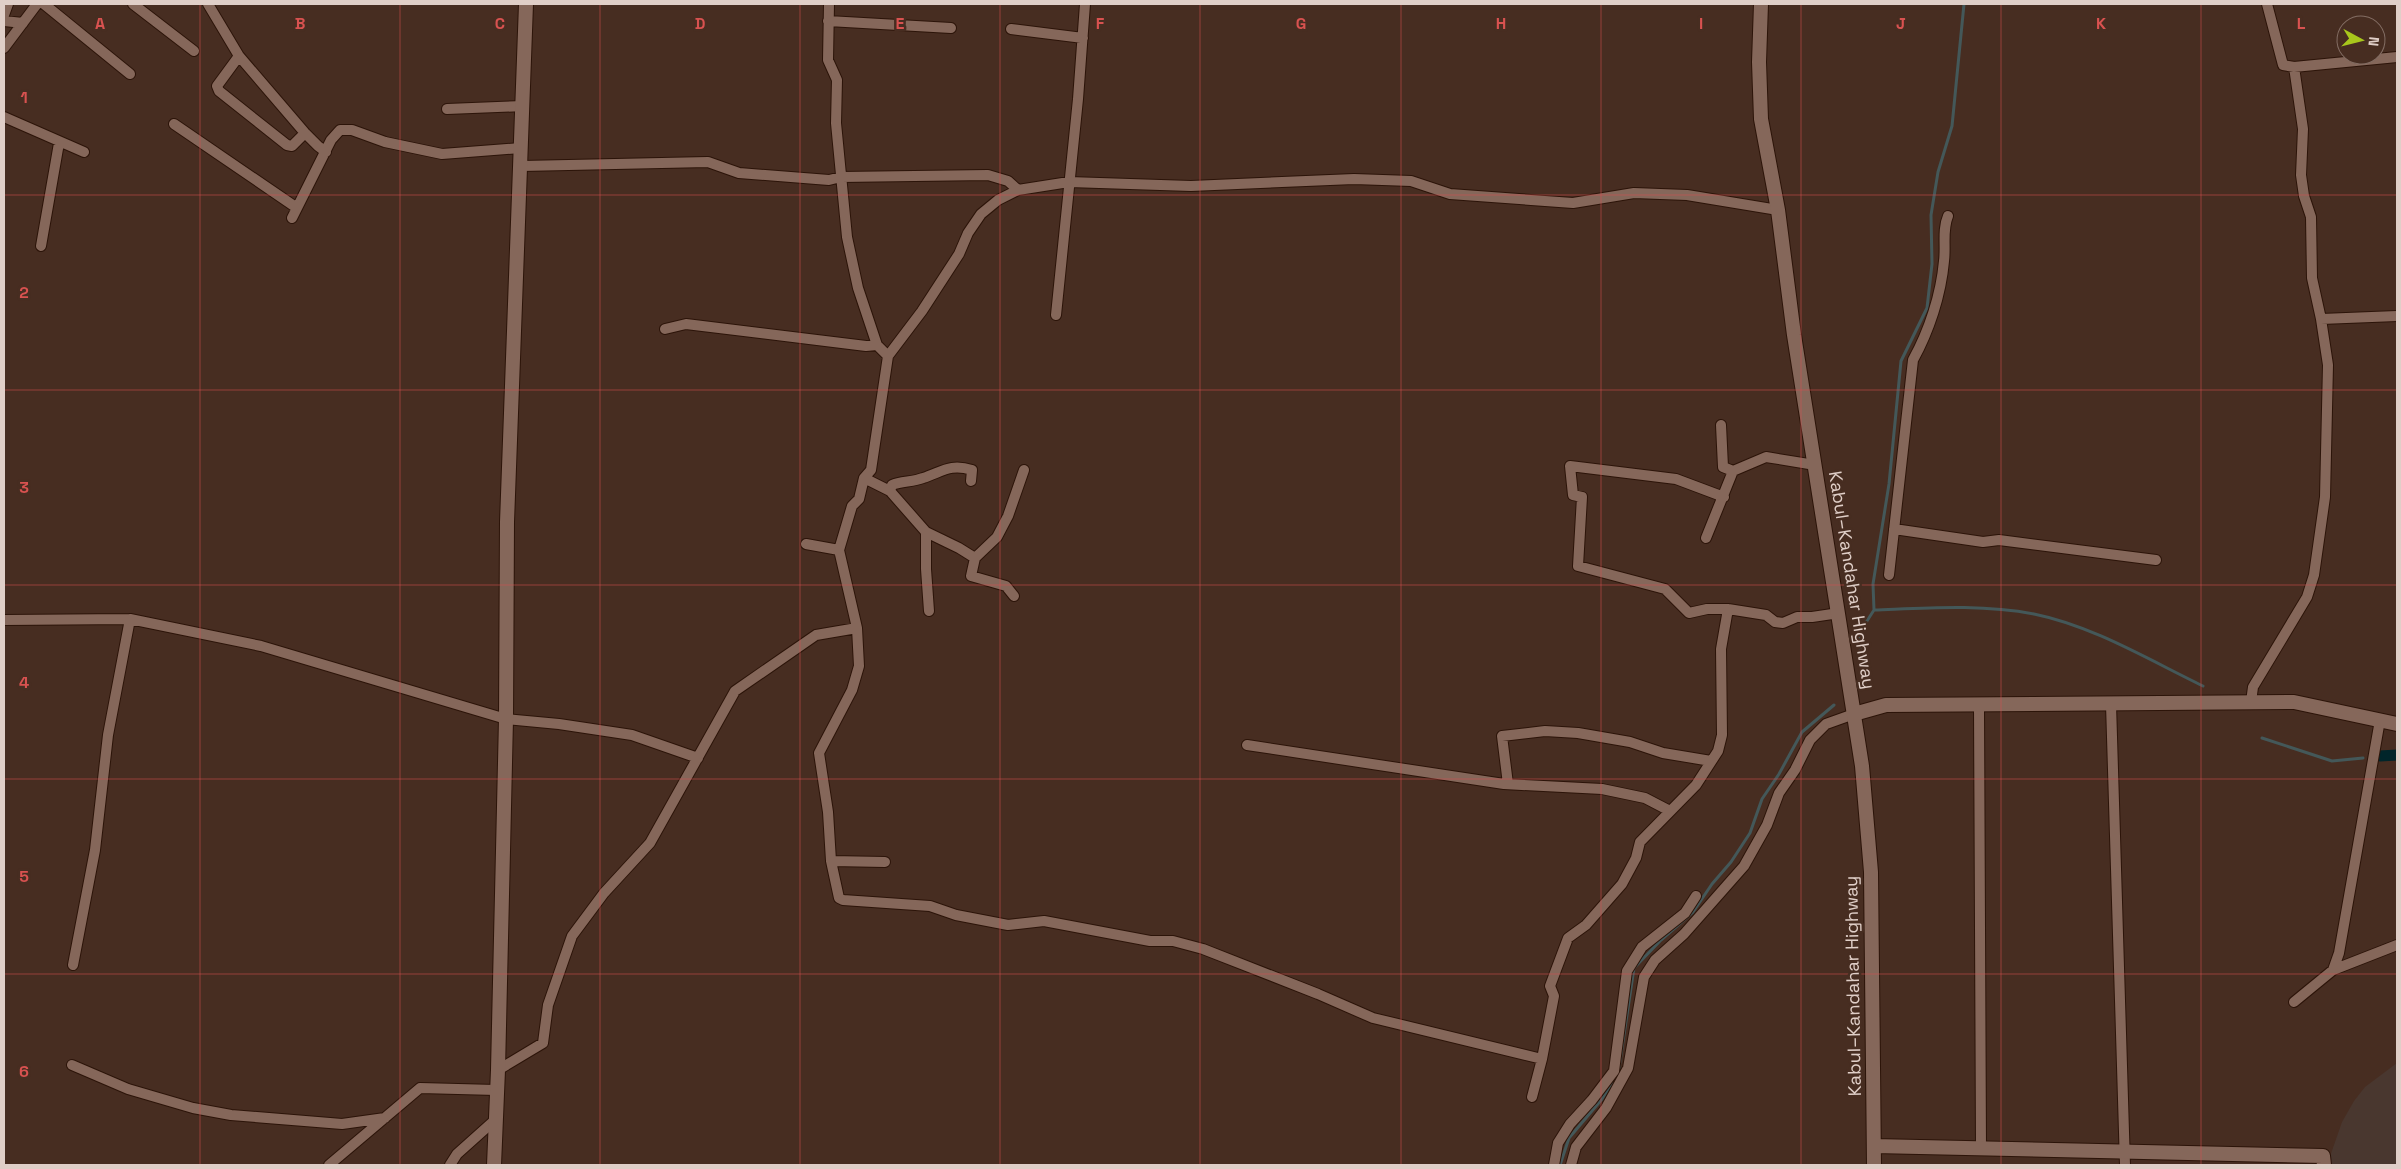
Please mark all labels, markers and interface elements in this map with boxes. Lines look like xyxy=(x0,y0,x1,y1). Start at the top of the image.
text: A xyxy=(95,13,105,34)
text: B xyxy=(295,13,305,34)
text: C xyxy=(495,13,505,34)
text: D xyxy=(695,13,705,34)
text: E xyxy=(896,13,905,34)
text: F xyxy=(1096,13,1105,34)
text: G xyxy=(1296,13,1306,34)
text: H xyxy=(1496,13,1506,34)
text: I xyxy=(1699,13,1703,34)
text: J xyxy=(1896,13,1906,34)
text: K xyxy=(2096,13,2106,34)
text: L xyxy=(2297,13,2306,34)
north arrow xyxy=(2336,15,2386,65)
text: N xyxy=(2364,36,2383,47)
text: 1 xyxy=(20,87,28,108)
text: 2 xyxy=(19,282,29,303)
street label: Kabul–Kandahar Highway xyxy=(1824,469,1881,691)
text: 3 xyxy=(19,477,29,498)
text: 4 xyxy=(19,672,29,693)
text: 5 xyxy=(19,866,29,887)
street label: Kabul–Kandahar Highway xyxy=(1839,876,1866,1096)
text: 6 xyxy=(19,1061,29,1082)

